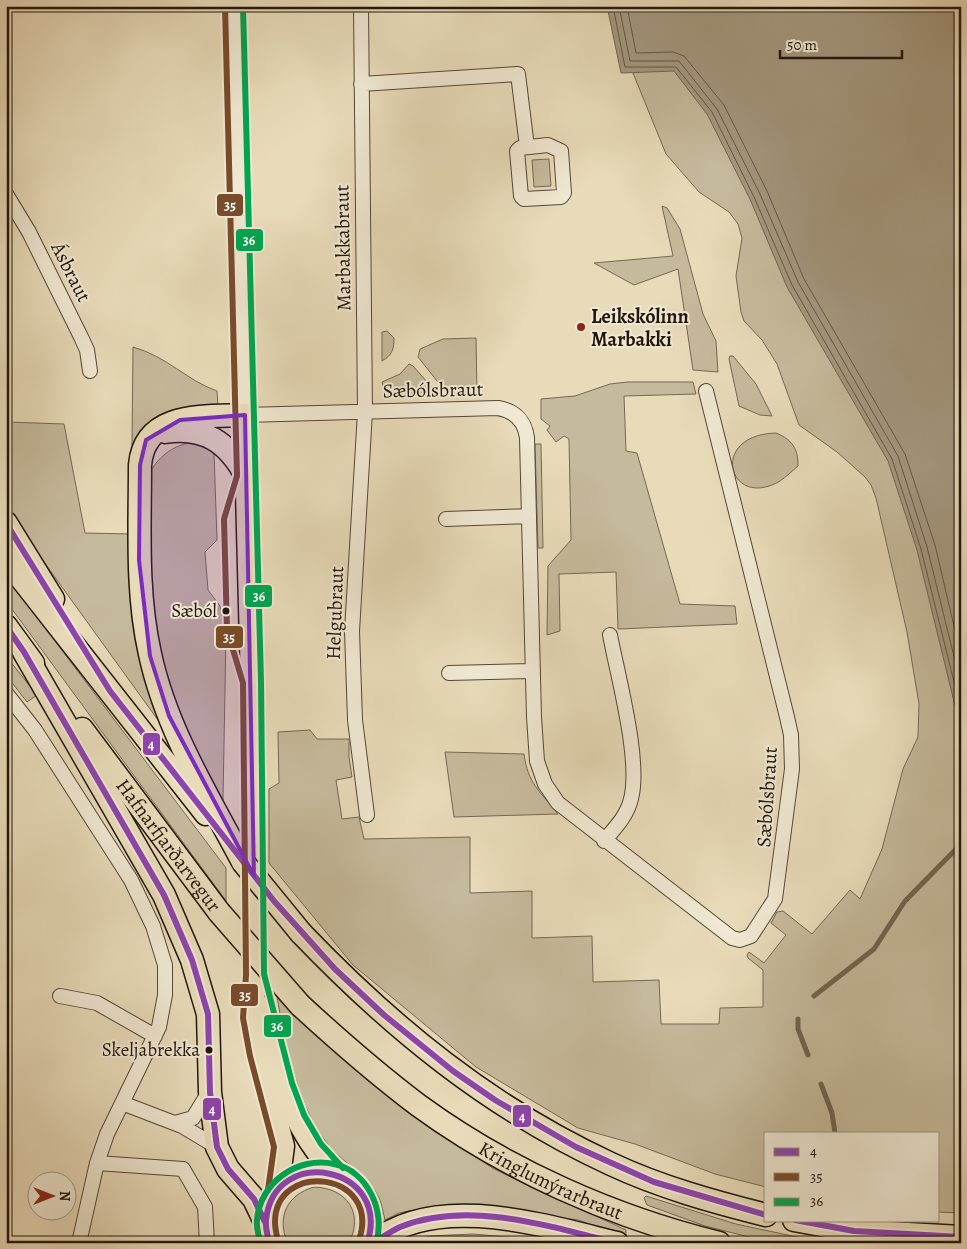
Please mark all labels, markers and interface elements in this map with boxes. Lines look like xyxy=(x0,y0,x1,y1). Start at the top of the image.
scale bar xyxy=(780,28,902,60)
text: 50 m xyxy=(787,35,817,55)
street label: Marbakkabraut xyxy=(328,184,358,311)
line badge: 35 xyxy=(216,193,244,217)
text: 35 xyxy=(224,196,236,215)
line badge: 36 xyxy=(235,228,264,252)
text: 36 xyxy=(243,231,256,250)
street label: Ásbraut xyxy=(44,236,98,307)
place label: Leikskólinn Marbakki xyxy=(591,303,689,353)
marker: Leikskólinn Marbakki xyxy=(575,321,587,333)
street label: Sæbólsbraut xyxy=(382,376,484,404)
street label: Helgubraut xyxy=(320,565,350,660)
line badge: 36 xyxy=(244,584,273,608)
text: 36 xyxy=(253,587,266,606)
place label: Sæból xyxy=(171,598,217,624)
marker: Sæból xyxy=(221,606,231,616)
line badge: 35 xyxy=(215,625,244,649)
text: 35 xyxy=(223,628,235,647)
line badge: 4 xyxy=(142,732,161,756)
text: 4 xyxy=(148,735,155,754)
street label: Sæbólsbraut xyxy=(750,745,784,848)
street label: Hafnarfjarðarvegur xyxy=(110,773,228,918)
line badge: 35 xyxy=(230,983,259,1007)
text: 35 xyxy=(239,986,251,1005)
line badge: 36 xyxy=(263,1014,292,1038)
text: 36 xyxy=(271,1017,284,1036)
place label: Skeljabrekka xyxy=(102,1037,200,1063)
marker: Skeljabrekka xyxy=(204,1045,214,1055)
line badge: 4 xyxy=(202,1097,222,1121)
text: 4 xyxy=(209,1100,216,1119)
line badge: 4 xyxy=(512,1104,532,1128)
text: 4 xyxy=(519,1107,526,1126)
legend xyxy=(764,1132,940,1222)
street label: Kringlumýrarbraut xyxy=(474,1135,627,1226)
text: 4 xyxy=(810,1141,817,1161)
text: 35 xyxy=(810,1167,823,1187)
north arrow xyxy=(28,1172,78,1222)
text: N xyxy=(55,1191,74,1201)
text: 36 xyxy=(810,1191,823,1211)

